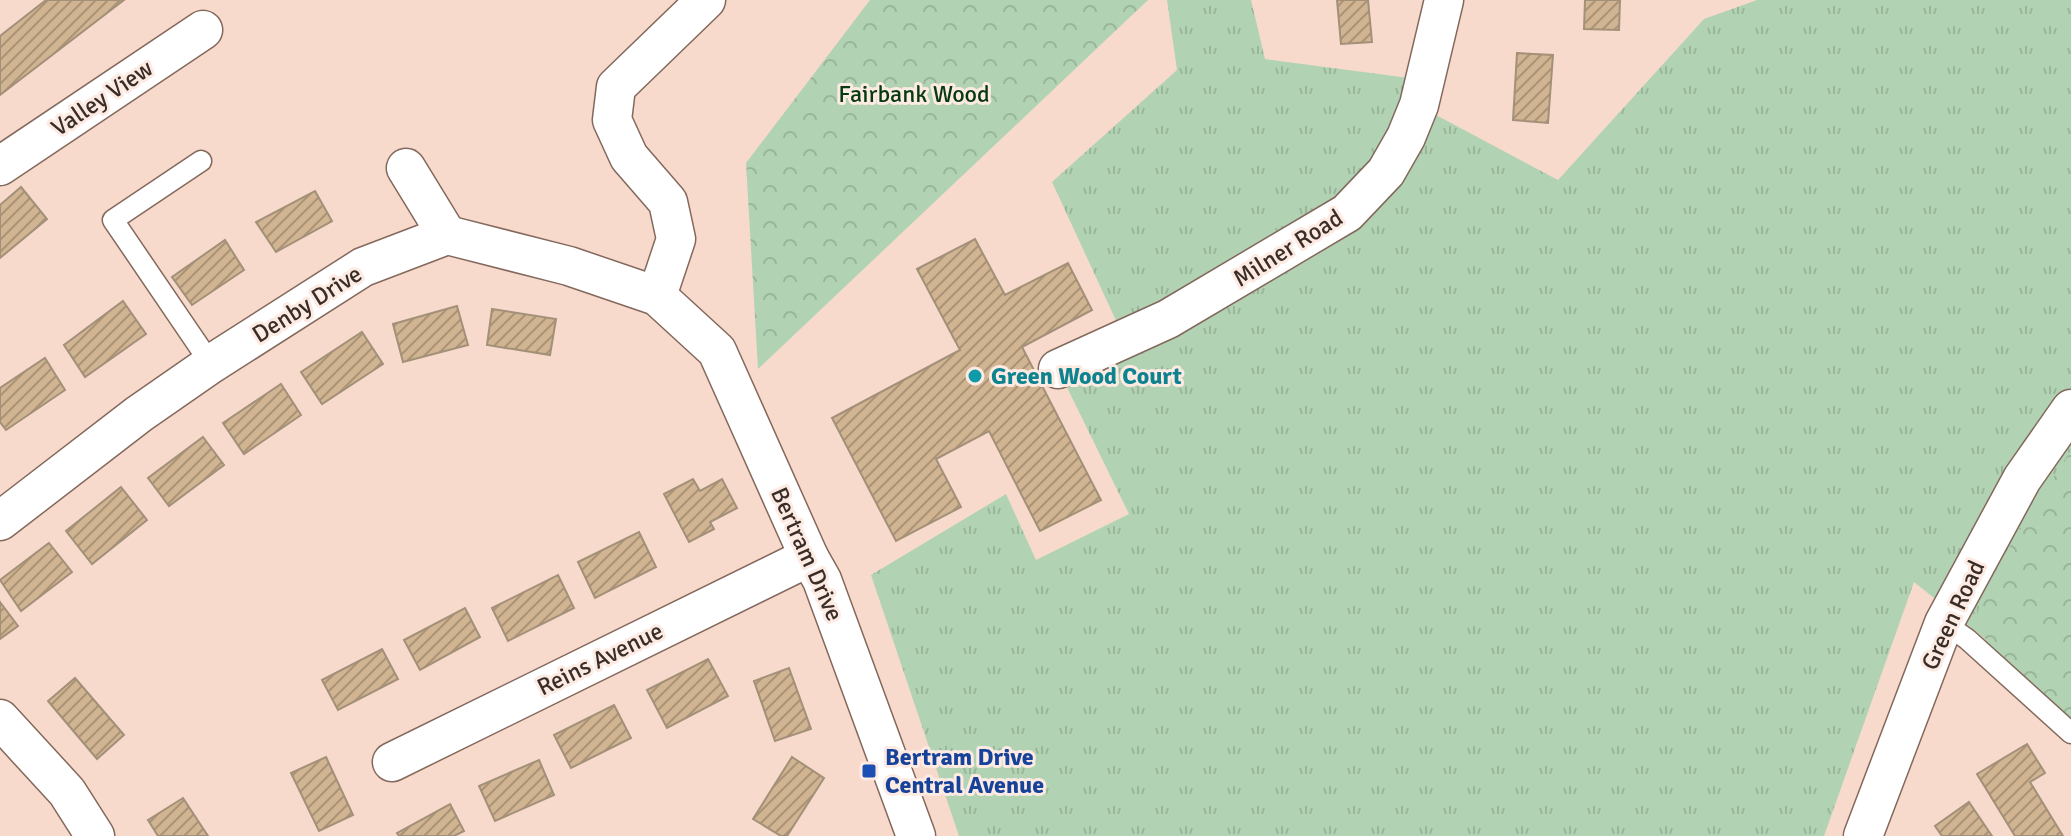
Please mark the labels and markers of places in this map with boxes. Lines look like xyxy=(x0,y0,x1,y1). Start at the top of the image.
place label: Green Wood Court xyxy=(991,361,1182,391)
marker: Green Wood Court xyxy=(966,367,984,385)
place label: Bertram Drive Central Avenue xyxy=(885,742,1044,800)
marker: Bertram Drive Central Avenue xyxy=(860,762,878,780)

